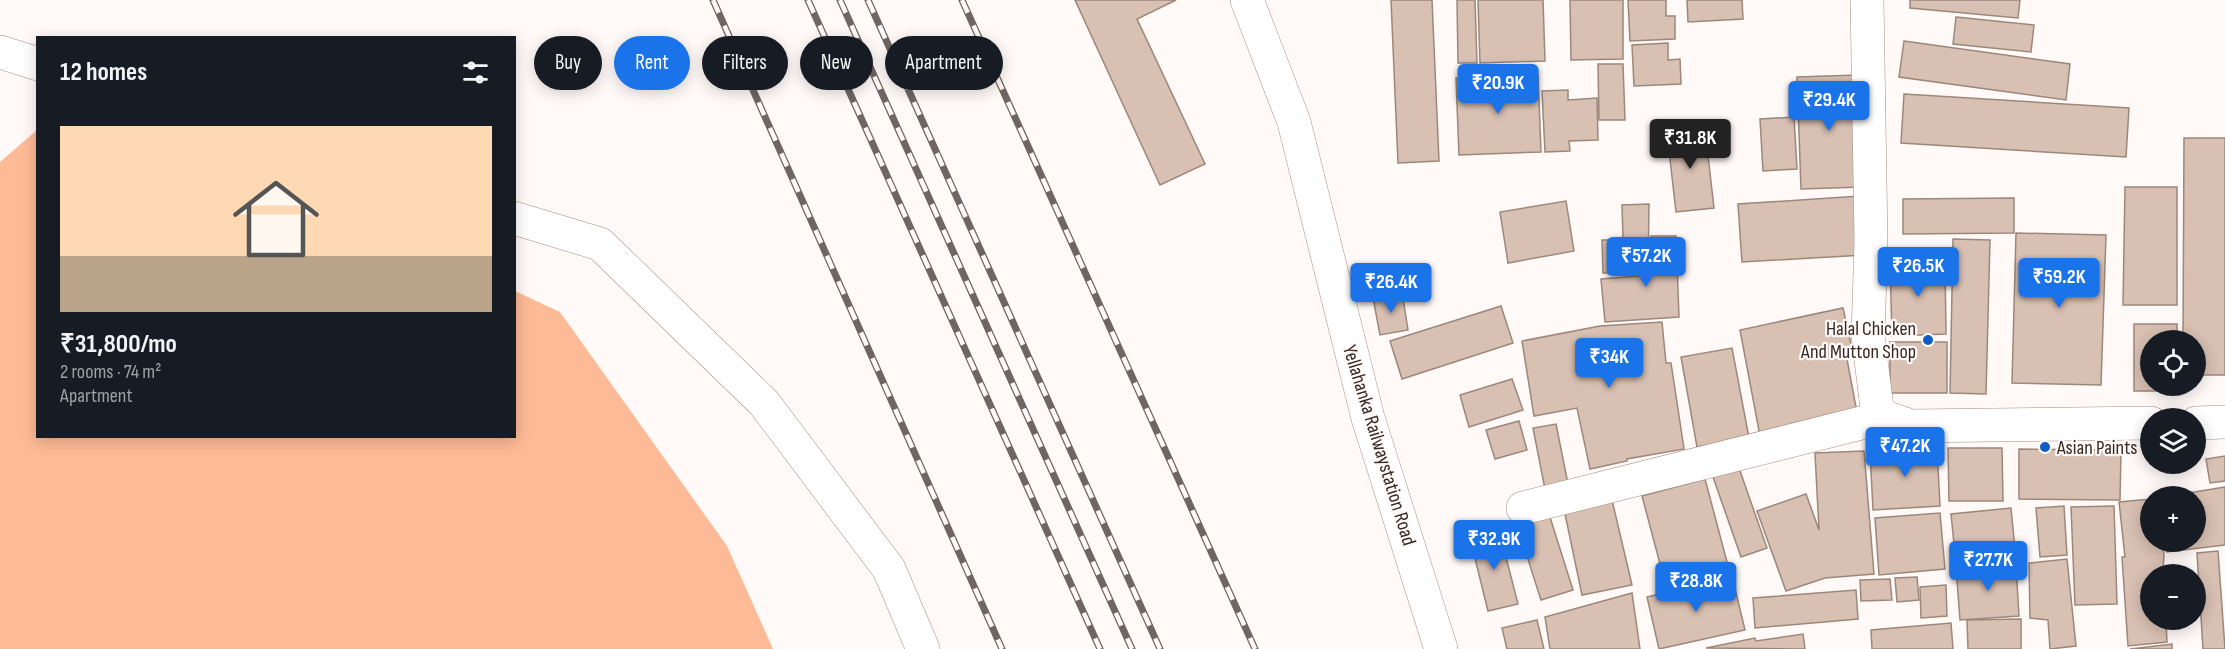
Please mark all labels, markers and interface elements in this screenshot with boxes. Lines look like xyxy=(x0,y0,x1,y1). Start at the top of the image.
chip: Buy xyxy=(534,36,602,90)
chip: Rent xyxy=(614,36,690,90)
chip: Filters xyxy=(702,36,788,90)
chip: New xyxy=(800,36,873,90)
chip: Apartment xyxy=(885,36,1003,90)
icon: filters xyxy=(459,56,492,89)
text: 12 homes xyxy=(60,57,147,88)
pin: ₹20.9K xyxy=(1449,64,1547,115)
text: ₹20.9K xyxy=(1472,71,1524,95)
pin: ₹29.4K xyxy=(1780,81,1878,132)
text: ₹29.4K xyxy=(1802,88,1856,112)
pin: ₹31.8K xyxy=(1641,119,1739,170)
text: ₹31.8K xyxy=(1664,126,1716,150)
icon: home xyxy=(222,165,330,273)
pin: ₹57.2K xyxy=(1597,237,1695,288)
text: ₹57.2K xyxy=(1621,244,1671,268)
pin: ₹26.5K xyxy=(1869,247,1967,298)
text: ₹26.5K xyxy=(1892,254,1944,278)
pin: ₹59.2K xyxy=(2010,258,2108,309)
pin: ₹26.4K xyxy=(1342,263,1440,314)
text: ₹59.2K xyxy=(2033,265,2086,289)
text: ₹26.4K xyxy=(1364,270,1418,294)
place label: Halal Chicken And Mutton Shop xyxy=(1800,317,1916,364)
text: ₹31,800/mo xyxy=(60,329,177,360)
map controls xyxy=(2140,330,2206,630)
button: locate xyxy=(2140,330,2206,396)
marker: Halal Chicken And Mutton Shop xyxy=(1921,333,1935,347)
pin: ₹34K xyxy=(1573,338,1645,389)
street label: Yellahanka Railwaystation Road xyxy=(1337,342,1421,548)
text: ₹34K xyxy=(1589,345,1629,369)
text: 2 rooms · 74 m² xyxy=(60,360,161,384)
text: Apartment xyxy=(60,384,133,408)
button: layers xyxy=(2140,408,2206,474)
pin: ₹47.2K xyxy=(1856,427,1954,478)
text: ₹47.2K xyxy=(1880,434,1930,458)
place label: Asian Paints xyxy=(2056,436,2137,460)
marker: Asian Paints xyxy=(2038,440,2052,454)
button: + xyxy=(2140,486,2206,552)
pin: ₹32.9K xyxy=(1445,520,1543,571)
text: ₹32.9K xyxy=(1468,527,1520,551)
pin: ₹27.7K xyxy=(1939,541,2037,592)
text: ₹27.7K xyxy=(1963,548,2013,572)
pin: ₹28.8K xyxy=(1647,562,1745,613)
button: − xyxy=(2140,564,2206,630)
text: ₹28.8K xyxy=(1669,569,1723,593)

